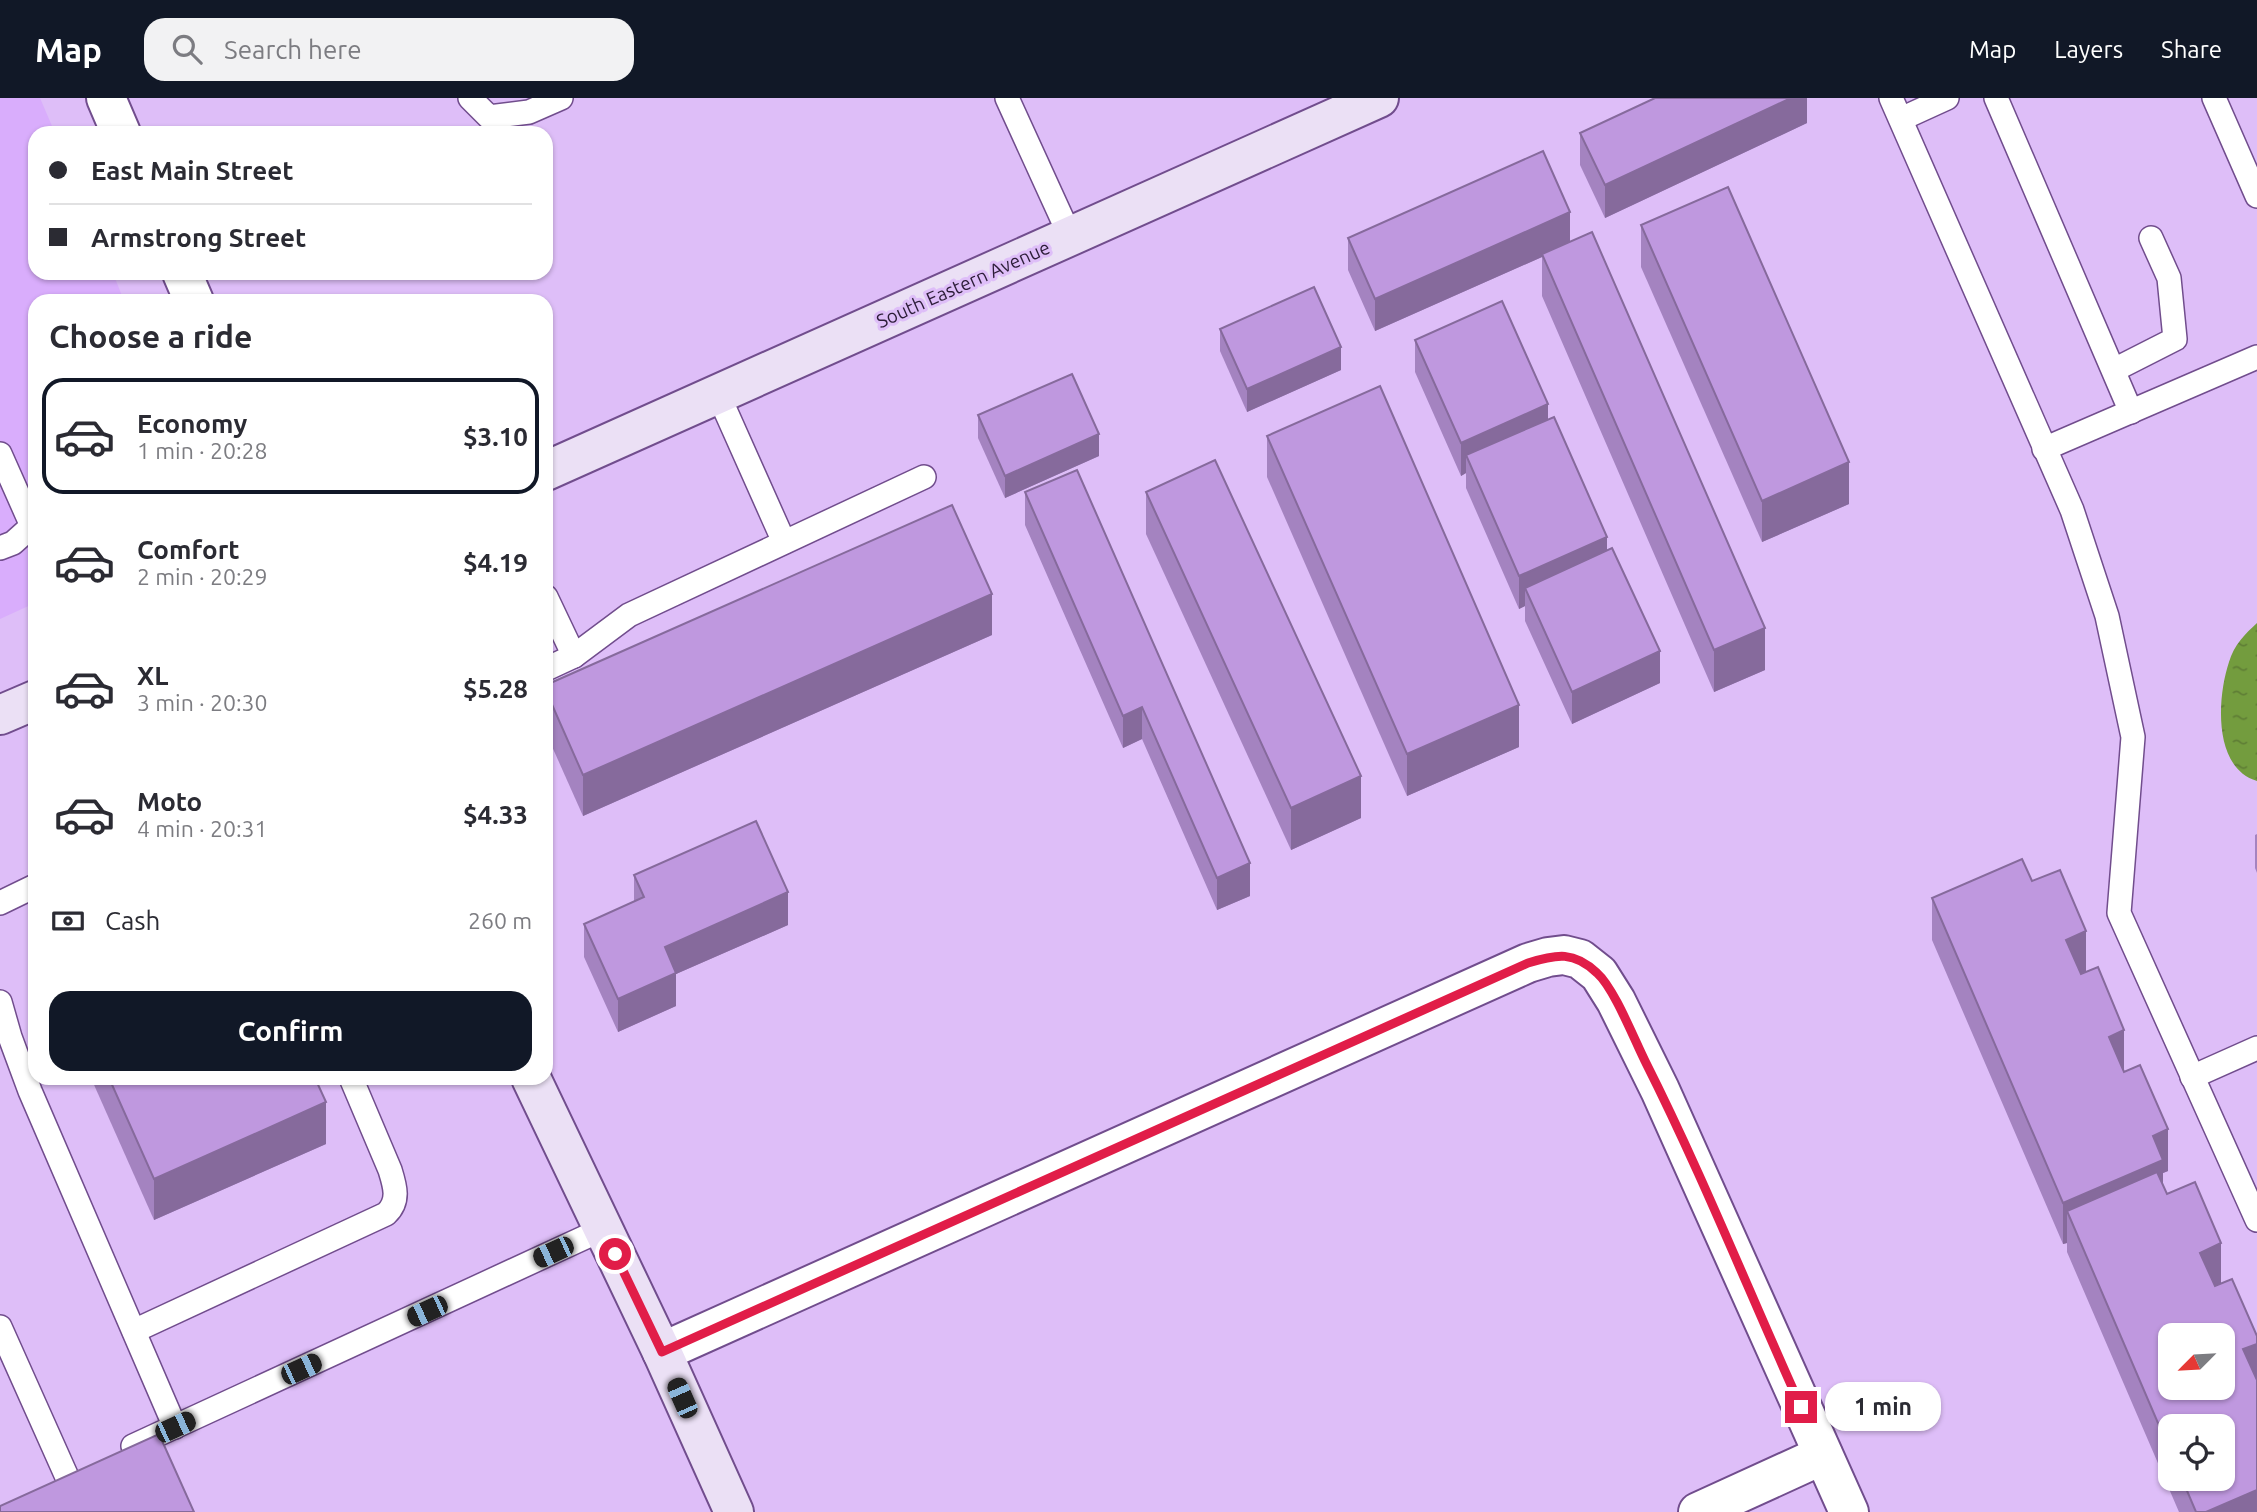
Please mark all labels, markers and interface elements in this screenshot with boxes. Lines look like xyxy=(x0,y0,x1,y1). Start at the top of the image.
search box xyxy=(144,18,634,81)
icon: search xyxy=(168,30,206,68)
text: Map xyxy=(35,31,102,68)
text: Search here xyxy=(224,35,362,64)
text: Map xyxy=(1969,36,2016,63)
text: Layers xyxy=(2054,36,2123,63)
text: Share xyxy=(2161,36,2222,63)
text: East Main Street xyxy=(91,156,293,185)
text: Armstrong Street xyxy=(91,223,306,252)
street label: South Eastern Avenue xyxy=(873,236,1053,332)
text: Choose a ride xyxy=(49,318,252,354)
icon: car xyxy=(53,405,116,468)
text: Economy xyxy=(137,409,247,438)
text: $3.10 xyxy=(463,422,528,451)
text: 1 min · 20:28 xyxy=(137,438,268,463)
icon: car xyxy=(53,531,116,594)
text: Comfort xyxy=(137,535,240,564)
text: $4.19 xyxy=(463,548,528,577)
text: 2 min · 20:29 xyxy=(137,564,268,589)
icon: car xyxy=(53,657,116,720)
text: XL xyxy=(137,661,168,690)
text: $5.28 xyxy=(463,674,528,703)
text: 3 min · 20:30 xyxy=(137,690,268,715)
icon: car xyxy=(53,783,116,846)
text: Moto xyxy=(137,787,202,816)
text: $4.33 xyxy=(463,800,528,829)
text: 4 min · 20:31 xyxy=(137,816,268,841)
icon: cash xyxy=(49,902,87,940)
text: Cash xyxy=(105,906,160,935)
text: 260 m xyxy=(468,908,532,933)
button: Confirm xyxy=(49,991,532,1071)
car xyxy=(530,1234,577,1270)
route start xyxy=(599,1238,631,1270)
car xyxy=(404,1293,451,1329)
north arrow xyxy=(2158,1323,2235,1400)
map controls xyxy=(2158,1323,2235,1491)
car xyxy=(278,1351,325,1387)
car xyxy=(664,1375,701,1421)
callout: 1 min xyxy=(1826,1382,1941,1432)
route end xyxy=(1785,1391,1817,1423)
text: 1 min xyxy=(1854,1394,1912,1419)
car xyxy=(152,1409,199,1445)
button: locate xyxy=(2158,1414,2235,1491)

